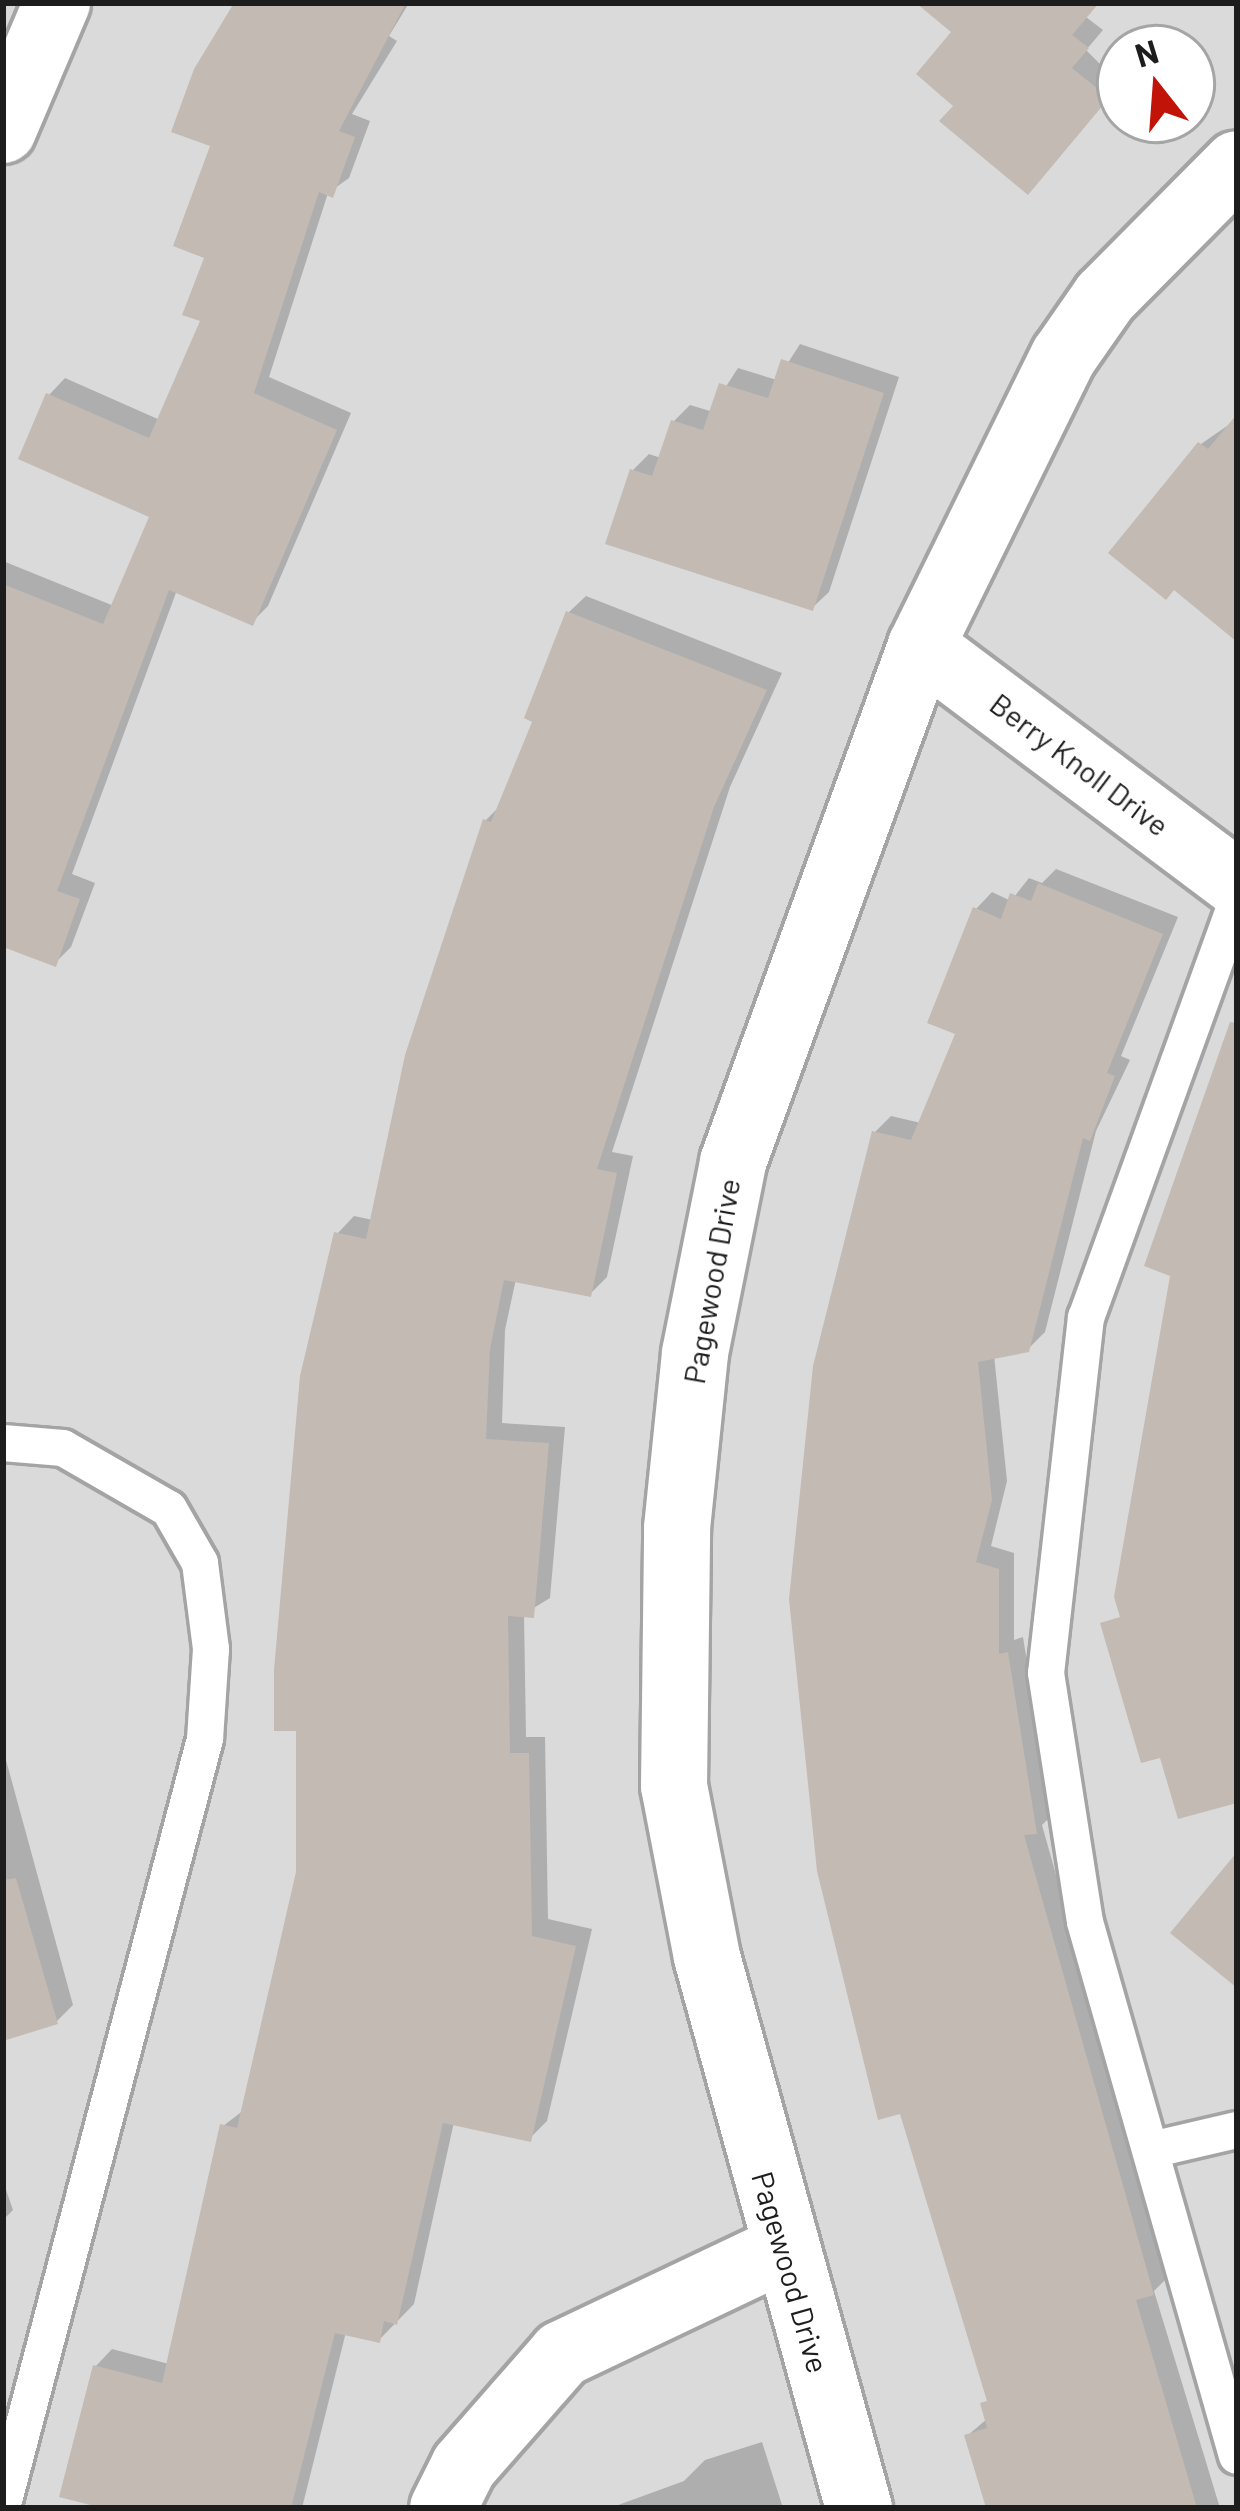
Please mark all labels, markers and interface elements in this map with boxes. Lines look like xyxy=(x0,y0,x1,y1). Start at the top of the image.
north arrow xyxy=(1096,24,1216,144)
text: N xyxy=(1130,30,1163,75)
street label: Berry Knoll Drive xyxy=(983,685,1177,843)
street label: Pagewood Drive xyxy=(675,1176,747,1386)
street label: Pagewood Drive xyxy=(745,2167,837,2377)

